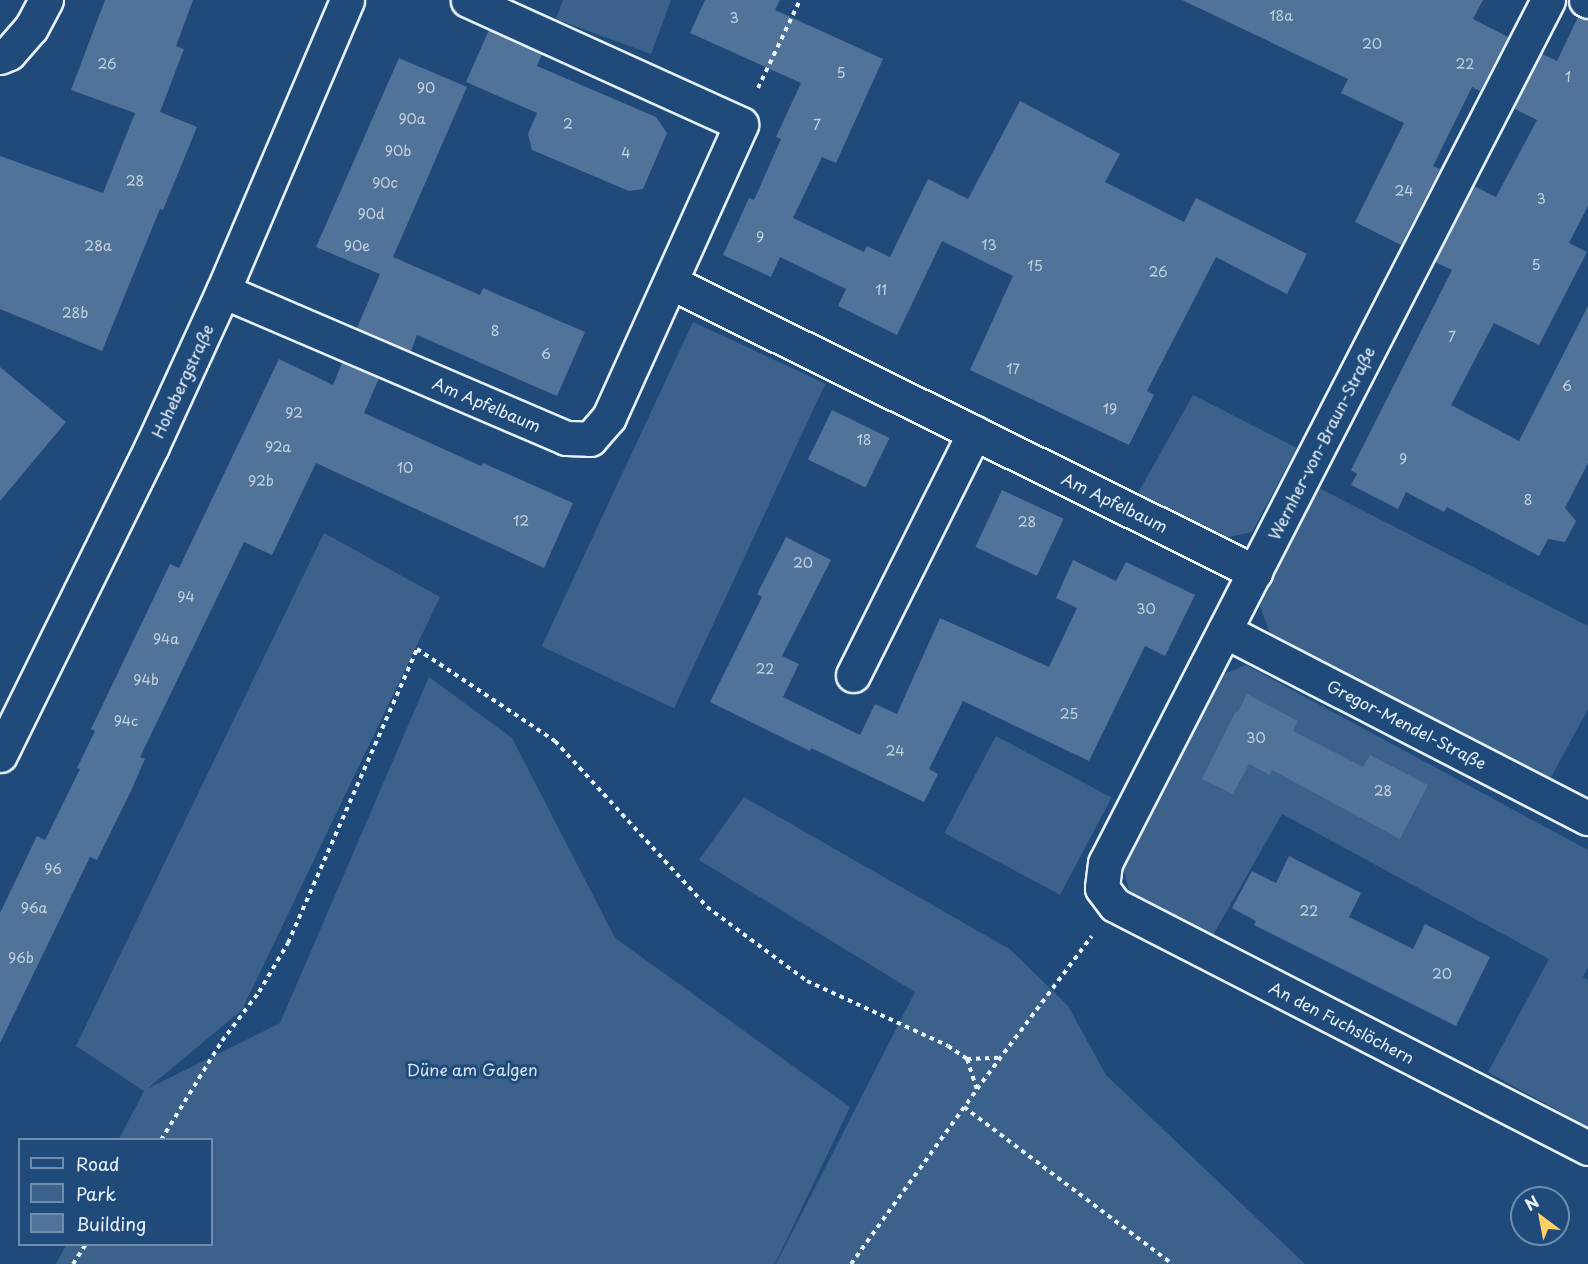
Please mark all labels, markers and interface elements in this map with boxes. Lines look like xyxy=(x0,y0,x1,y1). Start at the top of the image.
house number: 18a xyxy=(1269,8,1293,24)
house number: 3 xyxy=(729,10,739,26)
house number: 20 xyxy=(1362,36,1382,52)
house number: 26 xyxy=(97,56,117,72)
house number: 22 xyxy=(1456,56,1474,72)
house number: 5 xyxy=(836,65,846,81)
house number: 1 xyxy=(1565,69,1571,85)
house number: 90 xyxy=(417,80,435,96)
house number: 90a xyxy=(398,111,426,127)
house number: 2 xyxy=(563,116,573,132)
house number: 7 xyxy=(813,117,821,133)
house number: 90b xyxy=(385,143,411,159)
house number: 4 xyxy=(621,145,631,161)
house number: 28 xyxy=(126,173,144,189)
house number: 90c xyxy=(372,175,398,191)
house number: 24 xyxy=(1395,183,1413,199)
house number: 3 xyxy=(1536,191,1546,207)
house number: 90d xyxy=(358,206,384,222)
house number: 9 xyxy=(756,229,764,245)
house number: 13 xyxy=(981,237,997,253)
house number: 28a xyxy=(84,238,112,254)
house number: 90e xyxy=(344,238,370,254)
house number: 5 xyxy=(1531,257,1541,273)
house number: 15 xyxy=(1027,258,1043,274)
house number: 26 xyxy=(1148,264,1168,280)
house number: 11 xyxy=(875,282,887,298)
house number: 28b xyxy=(62,305,88,321)
street label: Hohebergstraße xyxy=(147,321,217,441)
house number: 8 xyxy=(491,323,499,339)
house number: 7 xyxy=(1448,329,1456,345)
street label: Wernher-von-Braun-Straße xyxy=(1264,343,1378,543)
house number: 6 xyxy=(541,346,551,362)
house number: 17 xyxy=(1006,361,1020,377)
street label: Am Apfelbaum xyxy=(431,373,543,435)
house number: 6 xyxy=(1562,378,1572,394)
house number: 19 xyxy=(1103,401,1117,417)
house number: 92 xyxy=(285,405,303,421)
house number: 18 xyxy=(856,432,872,448)
house number: 92a xyxy=(265,439,291,455)
house number: 9 xyxy=(1399,451,1407,467)
house number: 10 xyxy=(397,460,413,476)
street label: Am Apfelbaum xyxy=(1060,468,1170,536)
house number: 92b xyxy=(248,473,274,489)
house number: 8 xyxy=(1524,492,1532,508)
house number: 12 xyxy=(513,513,529,529)
house number: 28 xyxy=(1018,514,1036,530)
house number: 20 xyxy=(793,555,813,571)
house number: 94 xyxy=(177,589,195,605)
house number: 30 xyxy=(1136,601,1156,617)
house number: 94a xyxy=(153,631,179,647)
house number: 22 xyxy=(756,661,774,677)
house number: 94b xyxy=(133,672,159,688)
street label: Gregor-Mendel-Straße xyxy=(1324,675,1490,773)
house number: 25 xyxy=(1060,706,1078,722)
house number: 94c xyxy=(114,713,138,729)
house number: 30 xyxy=(1246,730,1266,746)
house number: 24 xyxy=(886,743,904,759)
house number: 28 xyxy=(1374,783,1392,799)
house number: 96 xyxy=(44,861,62,877)
house number: 96a xyxy=(21,900,47,916)
house number: 22 xyxy=(1300,903,1318,919)
house number: 96b xyxy=(8,950,34,966)
house number: 20 xyxy=(1432,966,1452,982)
street label: An den Fuchslöchern xyxy=(1266,977,1418,1067)
park label: Düne am Galgen xyxy=(407,1059,537,1079)
legend xyxy=(18,1138,213,1246)
text: Road xyxy=(76,1150,120,1177)
text: Park xyxy=(76,1180,116,1207)
north arrow xyxy=(1510,1186,1570,1246)
text: N xyxy=(1520,1189,1543,1216)
text: Building xyxy=(76,1210,146,1237)

